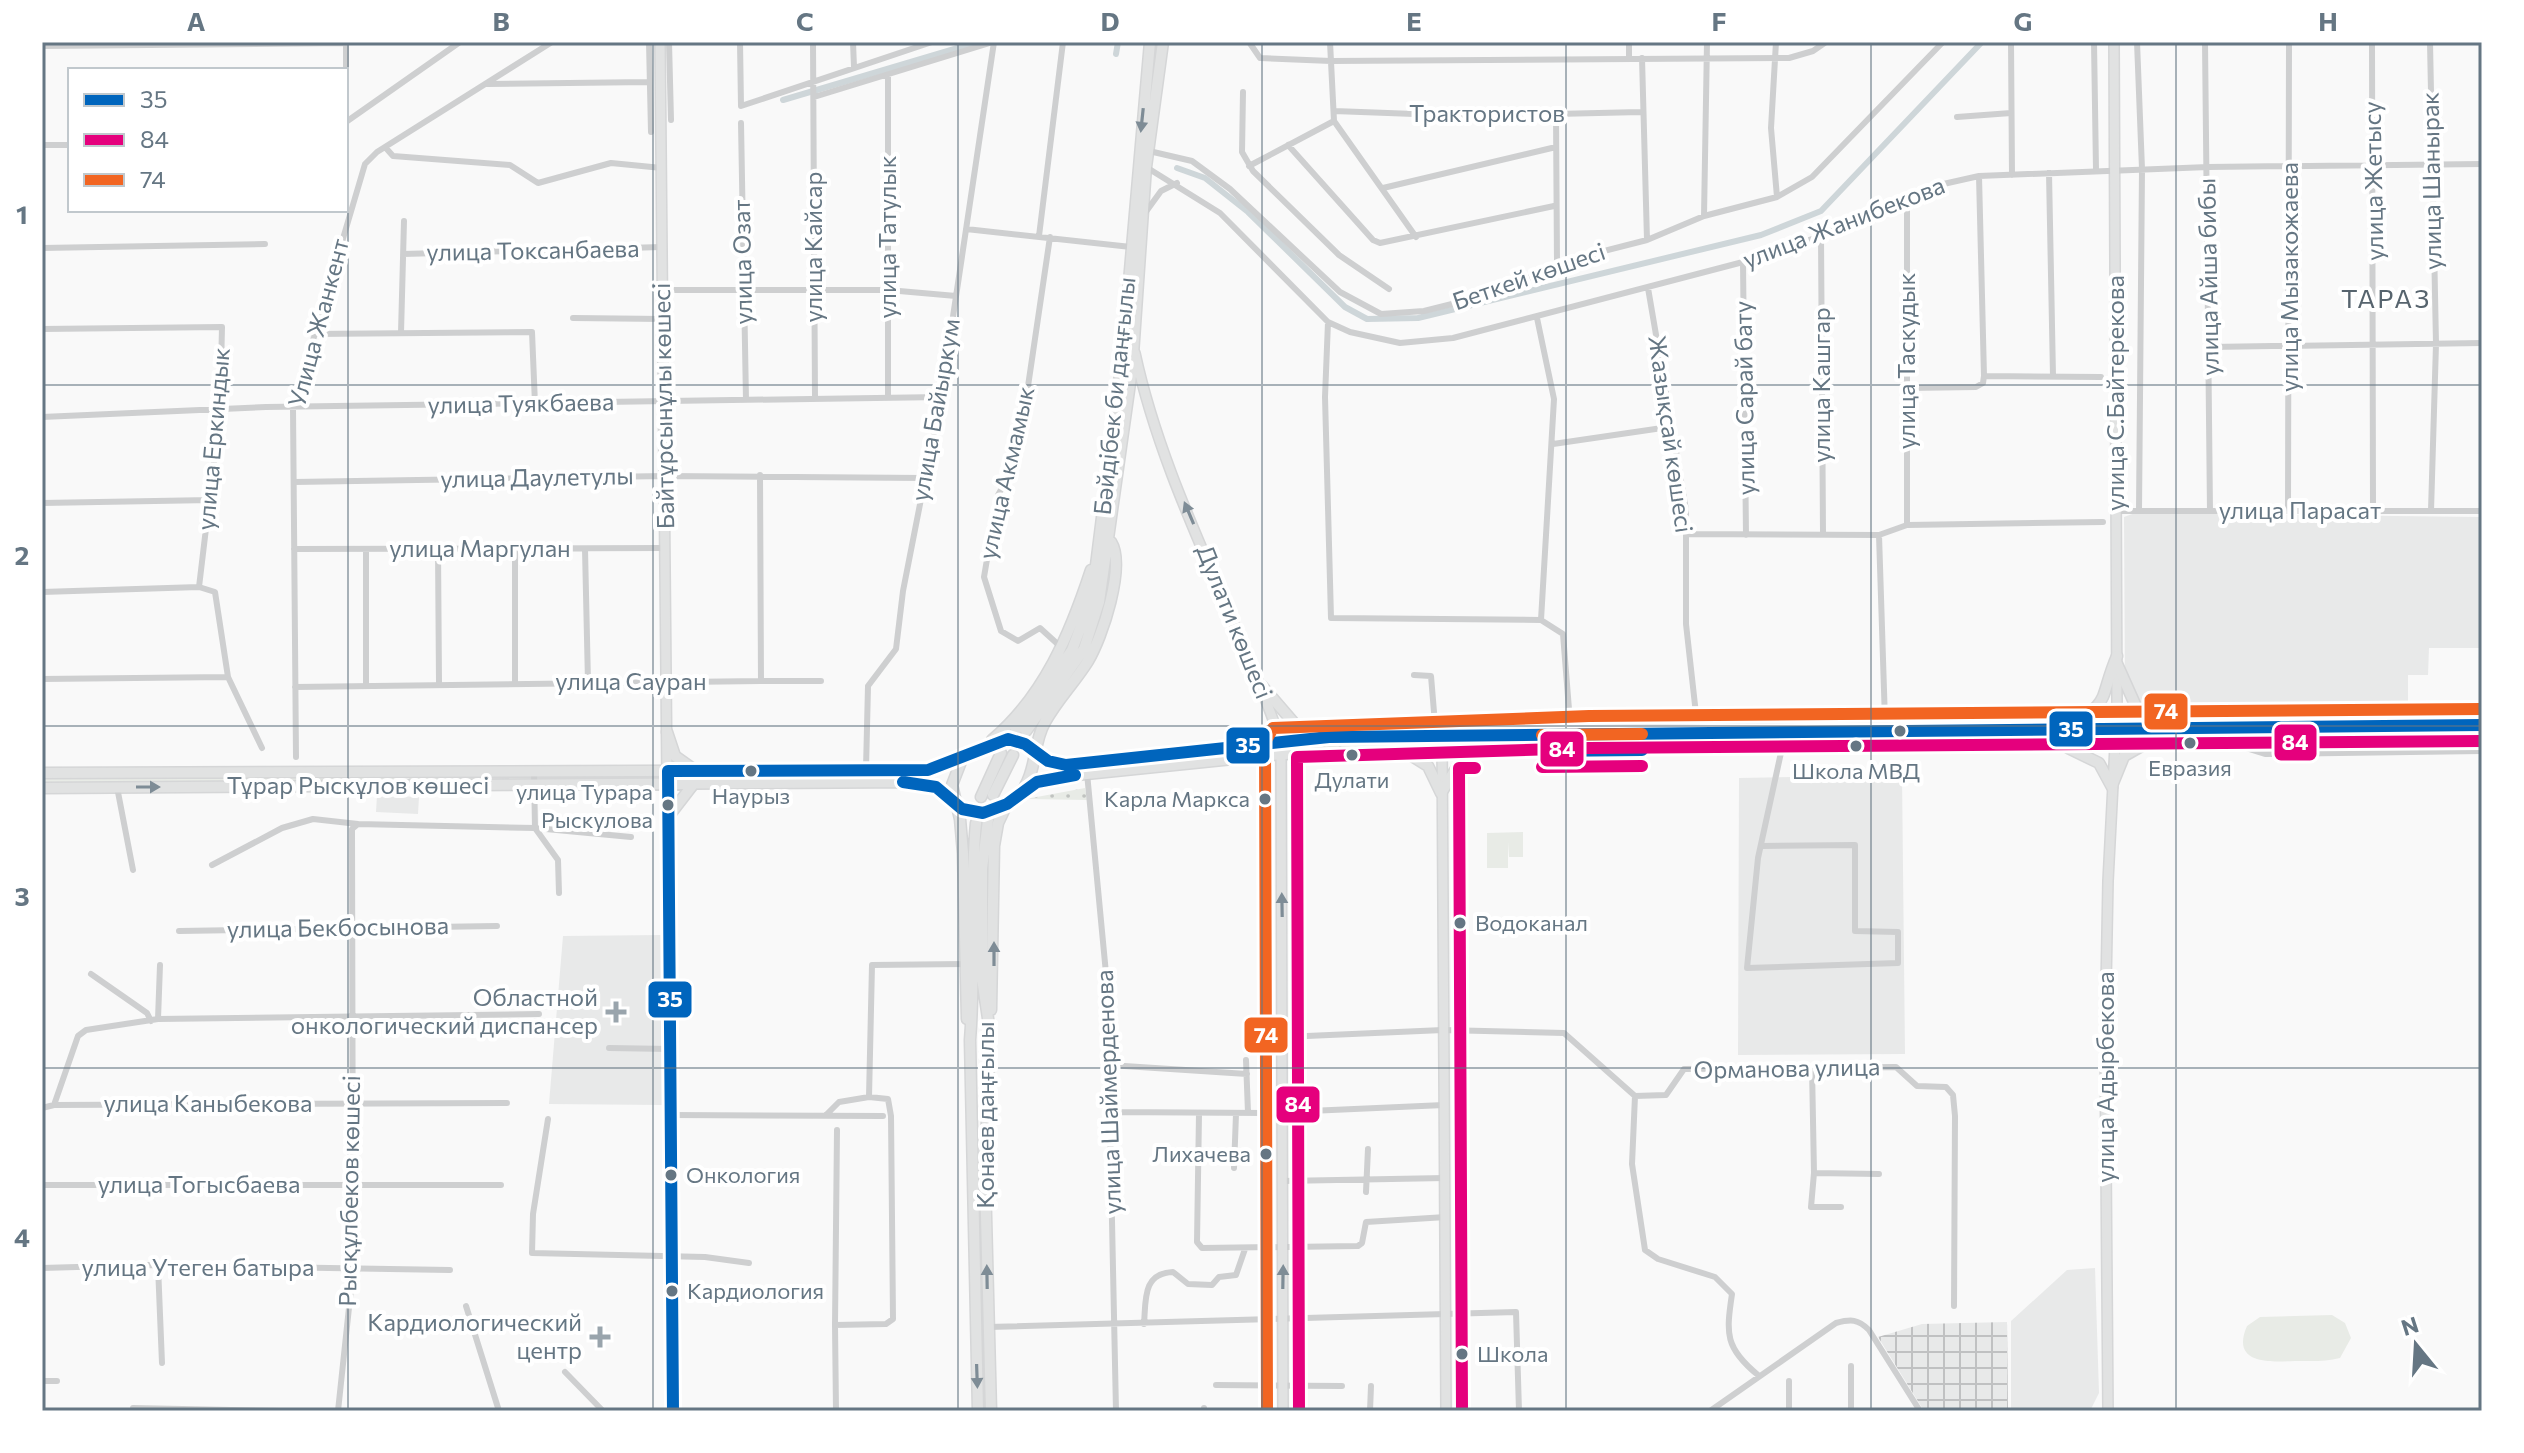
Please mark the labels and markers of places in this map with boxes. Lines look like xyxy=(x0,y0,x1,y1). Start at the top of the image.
unlabelled marker xyxy=(1892,723,1908,739)
marker: Евразия xyxy=(2182,735,2198,751)
marker: Школа МВД xyxy=(1848,738,1864,754)
marker: Дулати xyxy=(1344,747,1360,763)
place label: Евразия xyxy=(2148,754,2232,781)
place label: Школа МВД xyxy=(1792,757,1920,784)
marker: Наурыз xyxy=(743,763,759,779)
place label: Дулати xyxy=(1315,766,1389,793)
place label: улица Турара Рыскулова xyxy=(516,778,653,833)
place label: Наурыз xyxy=(712,782,790,809)
place label: Карла Маркса xyxy=(1104,785,1250,812)
marker: Карла Маркса xyxy=(1257,791,1273,807)
marker: улица Турара Рыскулова xyxy=(660,797,676,813)
place label: Водоканал xyxy=(1475,909,1588,936)
marker: Водоканал xyxy=(1452,915,1468,931)
place label: Областной онкологический диспансер xyxy=(291,982,598,1039)
marker: Областной онкологический диспансер xyxy=(605,1001,627,1023)
place label: Лихачева xyxy=(1152,1140,1251,1167)
marker: Лихачева xyxy=(1258,1146,1274,1162)
place label: Онкология xyxy=(686,1161,800,1188)
marker: Онкология xyxy=(663,1167,679,1183)
place label: Кардиология xyxy=(687,1277,824,1304)
marker: Кардиология xyxy=(664,1283,680,1299)
place label: Кардиологический центр xyxy=(367,1307,582,1364)
marker: Кардиологический центр xyxy=(589,1326,611,1348)
place label: Школа xyxy=(1477,1340,1548,1367)
marker: Школа xyxy=(1454,1346,1470,1362)

